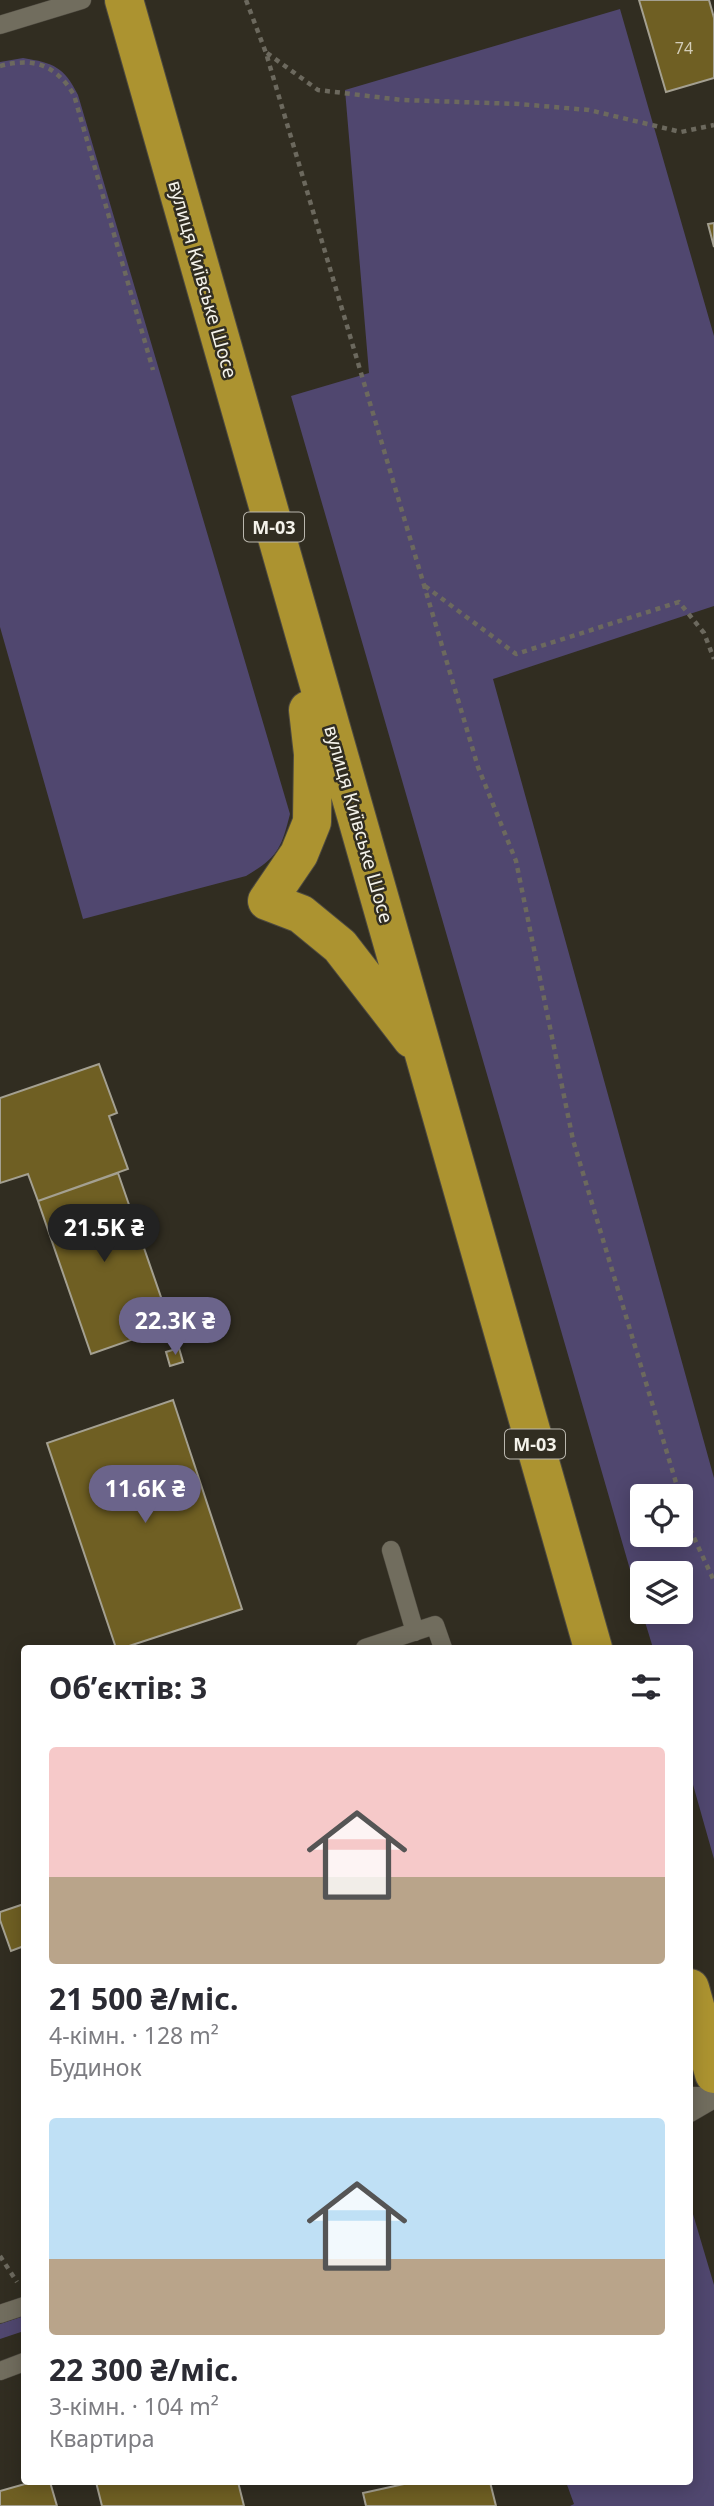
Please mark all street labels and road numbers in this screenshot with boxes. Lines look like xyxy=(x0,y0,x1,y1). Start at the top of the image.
street label: вулиця Київське Шосе xyxy=(162,177,244,381)
road number: М-03 xyxy=(244,512,304,542)
street label: вулиця Київське Шосе xyxy=(318,722,400,926)
road number: М-03 xyxy=(505,1429,565,1458)

